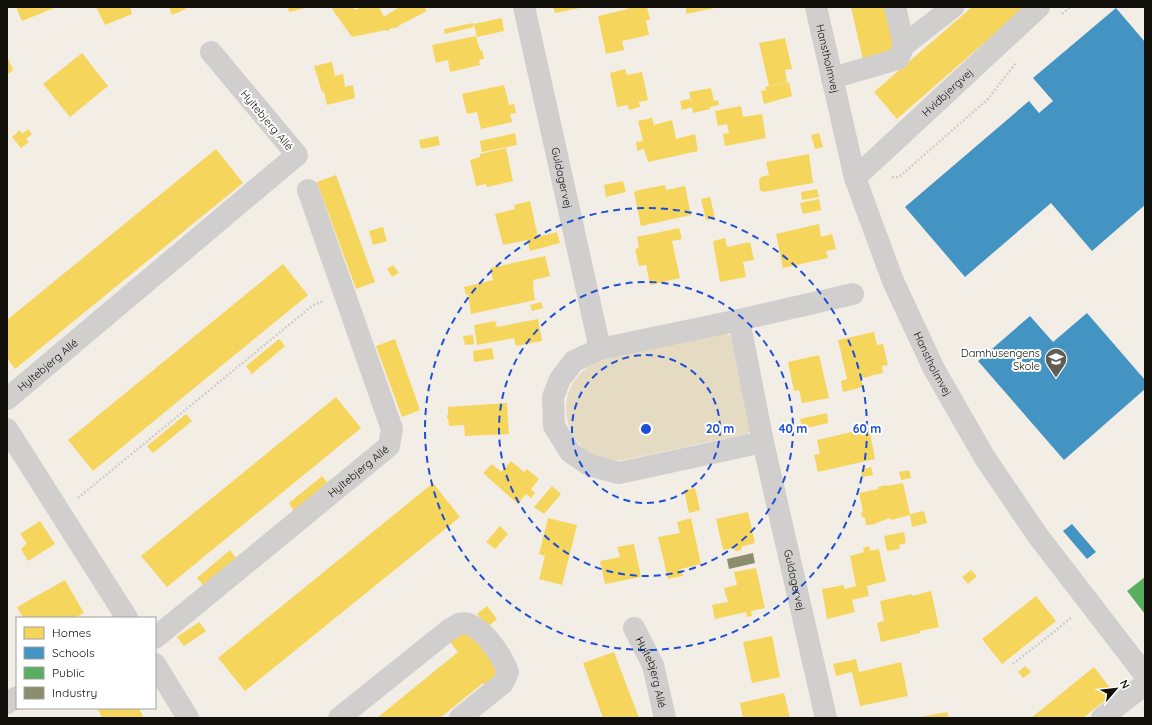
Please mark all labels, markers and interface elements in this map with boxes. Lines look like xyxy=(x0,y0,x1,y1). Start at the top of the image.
street label: Hanstholmvej xyxy=(813,23,842,94)
street label: Hvidbjergvej xyxy=(919,65,976,119)
street label: Hyltebjerg Allé xyxy=(238,87,296,153)
street label: Guldagervej xyxy=(548,146,576,210)
street label: Hanstholmvej xyxy=(911,329,955,398)
street label: Hyltebjerg Allé xyxy=(14,335,81,394)
place label: Damhusengens Skole xyxy=(961,346,1040,373)
school or university icon: Damhusengens Skole xyxy=(1043,346,1069,379)
text: 20 m xyxy=(706,421,734,436)
text: 40 m xyxy=(779,421,807,436)
text: 60 m xyxy=(853,421,881,436)
centre of rings xyxy=(639,422,653,436)
street label: Hyltebjerg Allé xyxy=(325,442,392,500)
street label: Guldagervej xyxy=(781,548,808,612)
legend xyxy=(16,617,156,709)
text: Homes xyxy=(52,625,92,640)
street label: Hyltebjerg Allé xyxy=(633,634,669,709)
text: Schools xyxy=(52,645,95,660)
text: Public xyxy=(52,665,85,680)
north arrow xyxy=(1096,669,1136,709)
text: N xyxy=(1117,677,1133,691)
text: Industry xyxy=(52,685,97,700)

